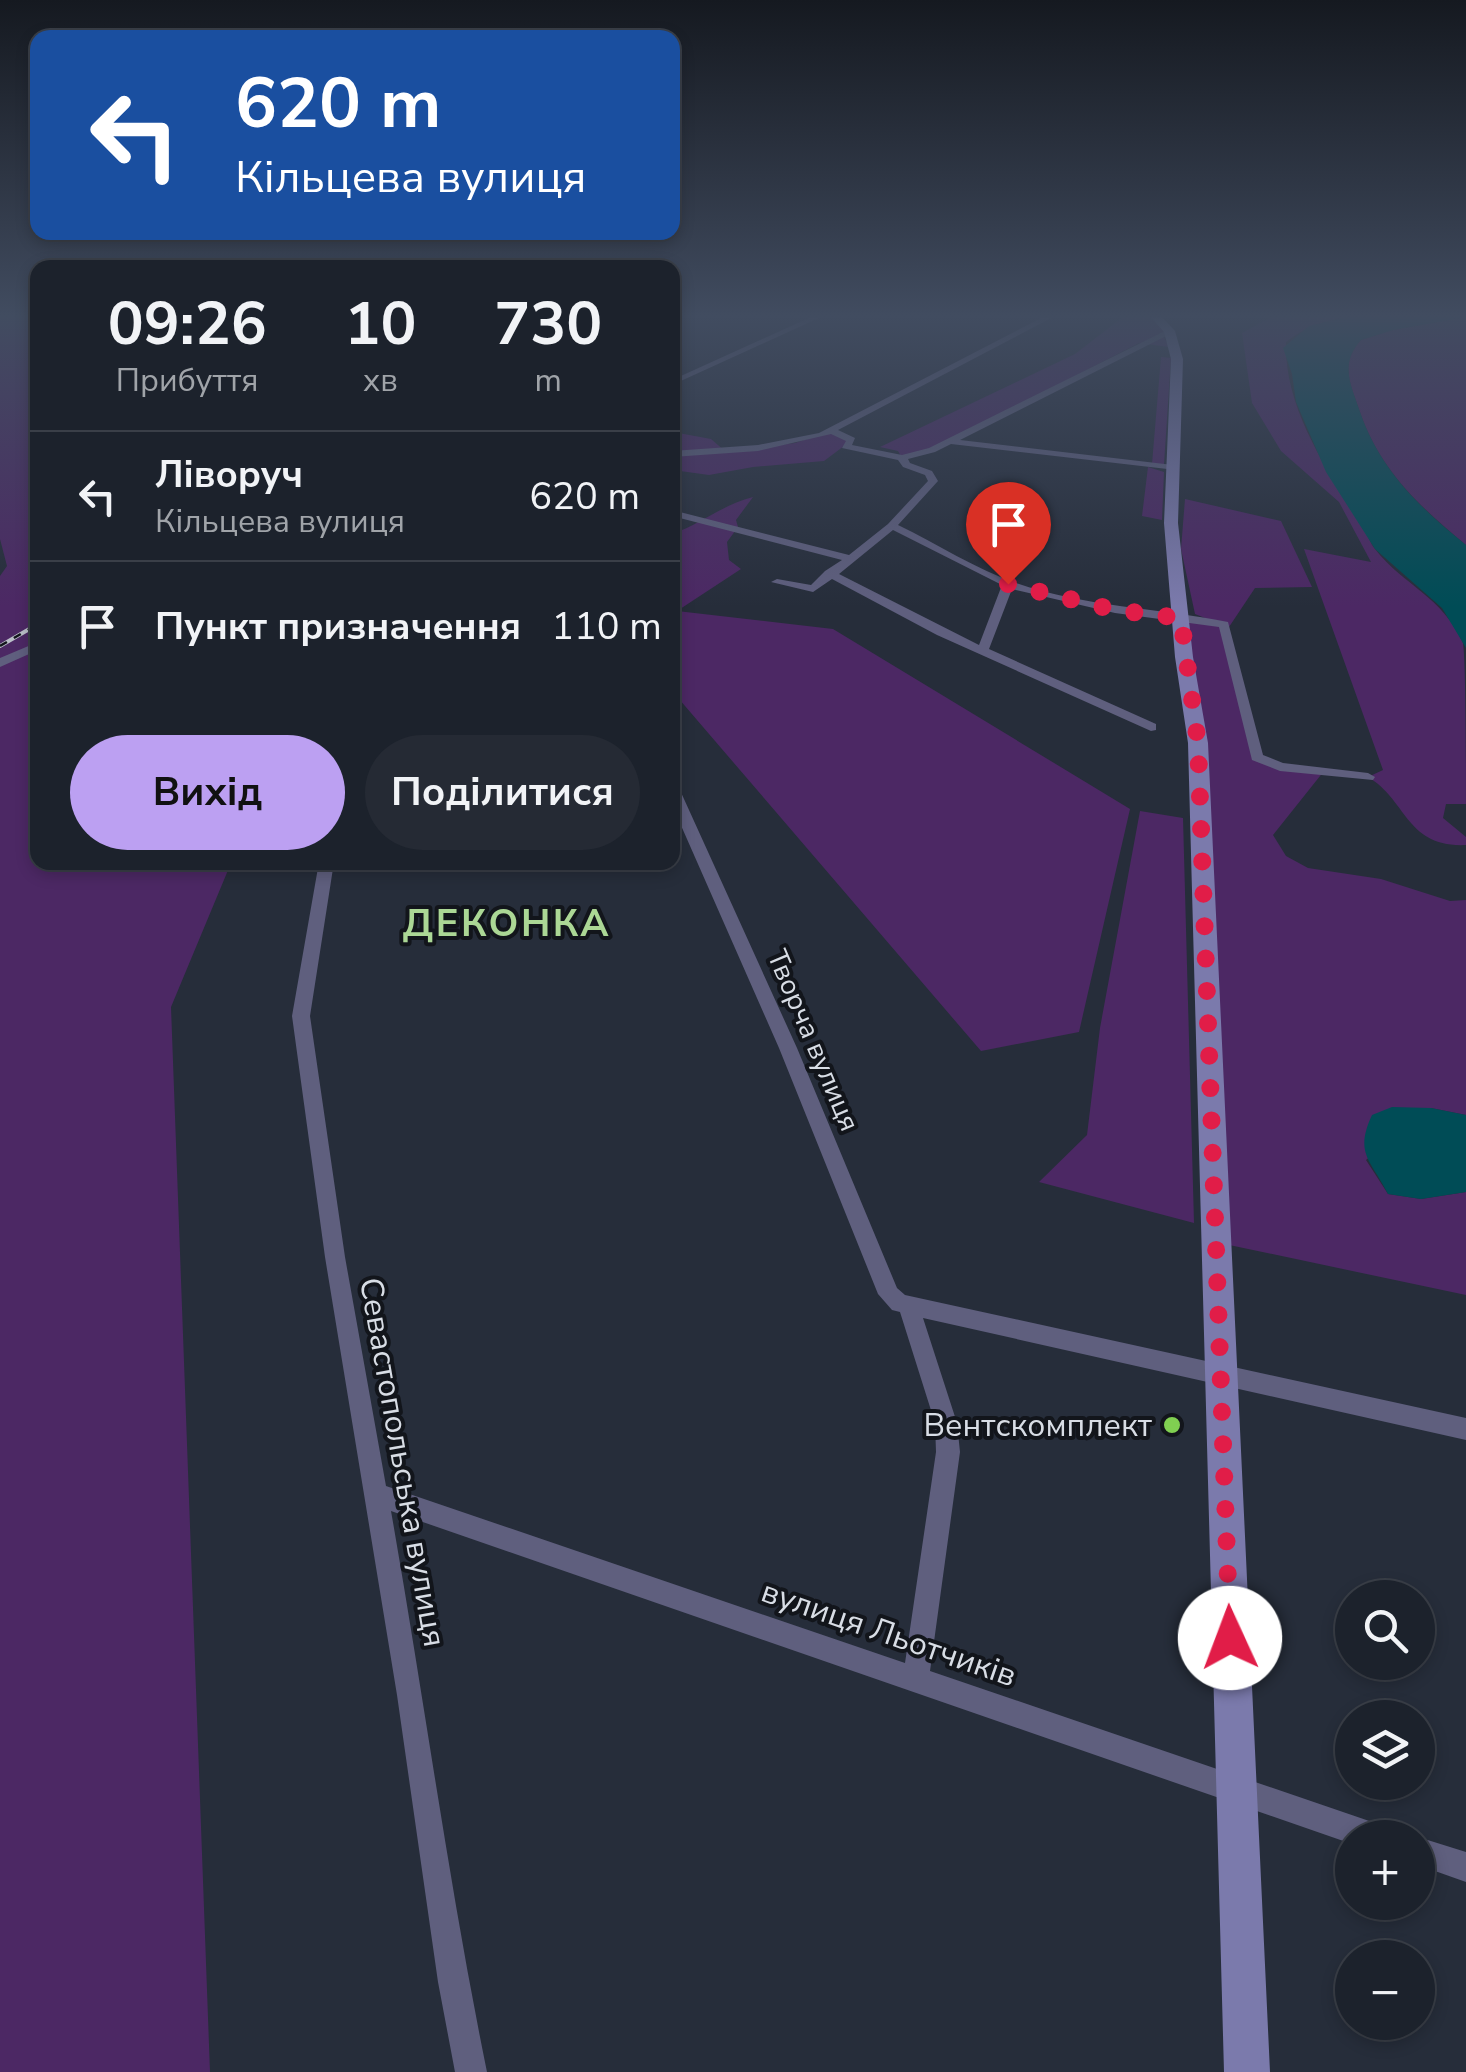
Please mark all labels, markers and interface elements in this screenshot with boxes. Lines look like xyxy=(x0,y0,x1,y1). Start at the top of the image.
text: 620 m xyxy=(235,56,441,152)
icon: left xyxy=(70,70,200,200)
text: Кільцева вулиця xyxy=(235,147,587,208)
text: 09:26 xyxy=(108,283,267,365)
text: 10 xyxy=(344,283,416,365)
text: 730 xyxy=(494,283,602,365)
text: Прибуття xyxy=(116,359,259,402)
text: хв xyxy=(363,359,398,402)
text: m xyxy=(534,359,562,402)
text: Ліворуч xyxy=(155,449,303,500)
icon: left xyxy=(70,469,125,524)
text: 620 m xyxy=(529,471,640,522)
pin xyxy=(966,482,1051,585)
icon: arrive xyxy=(981,497,1036,552)
text: Кільцева вулиця xyxy=(155,500,405,543)
icon: arrive xyxy=(70,599,125,654)
text: Пункт призначення xyxy=(155,601,521,652)
text: 110 m xyxy=(551,601,662,652)
button: Вихід xyxy=(70,735,345,850)
button: Поділитися xyxy=(365,735,640,850)
district label: ДЕКОНКА xyxy=(403,898,611,949)
street label: Творча вулиця xyxy=(758,944,868,1137)
street label: Севастопольська вулиця xyxy=(349,1274,456,1650)
place label: Вентскомплект xyxy=(923,1404,1153,1447)
marker: Вентскомплект xyxy=(1161,1414,1183,1436)
street label: вулиця Льотчиків xyxy=(756,1570,1022,1697)
map controls xyxy=(1335,1580,1435,2040)
button: search xyxy=(1335,1580,1435,1680)
position arrow xyxy=(1178,1586,1282,1690)
button: layers xyxy=(1335,1700,1435,1800)
button: + xyxy=(1335,1820,1435,1920)
button: − xyxy=(1335,1940,1435,2040)

